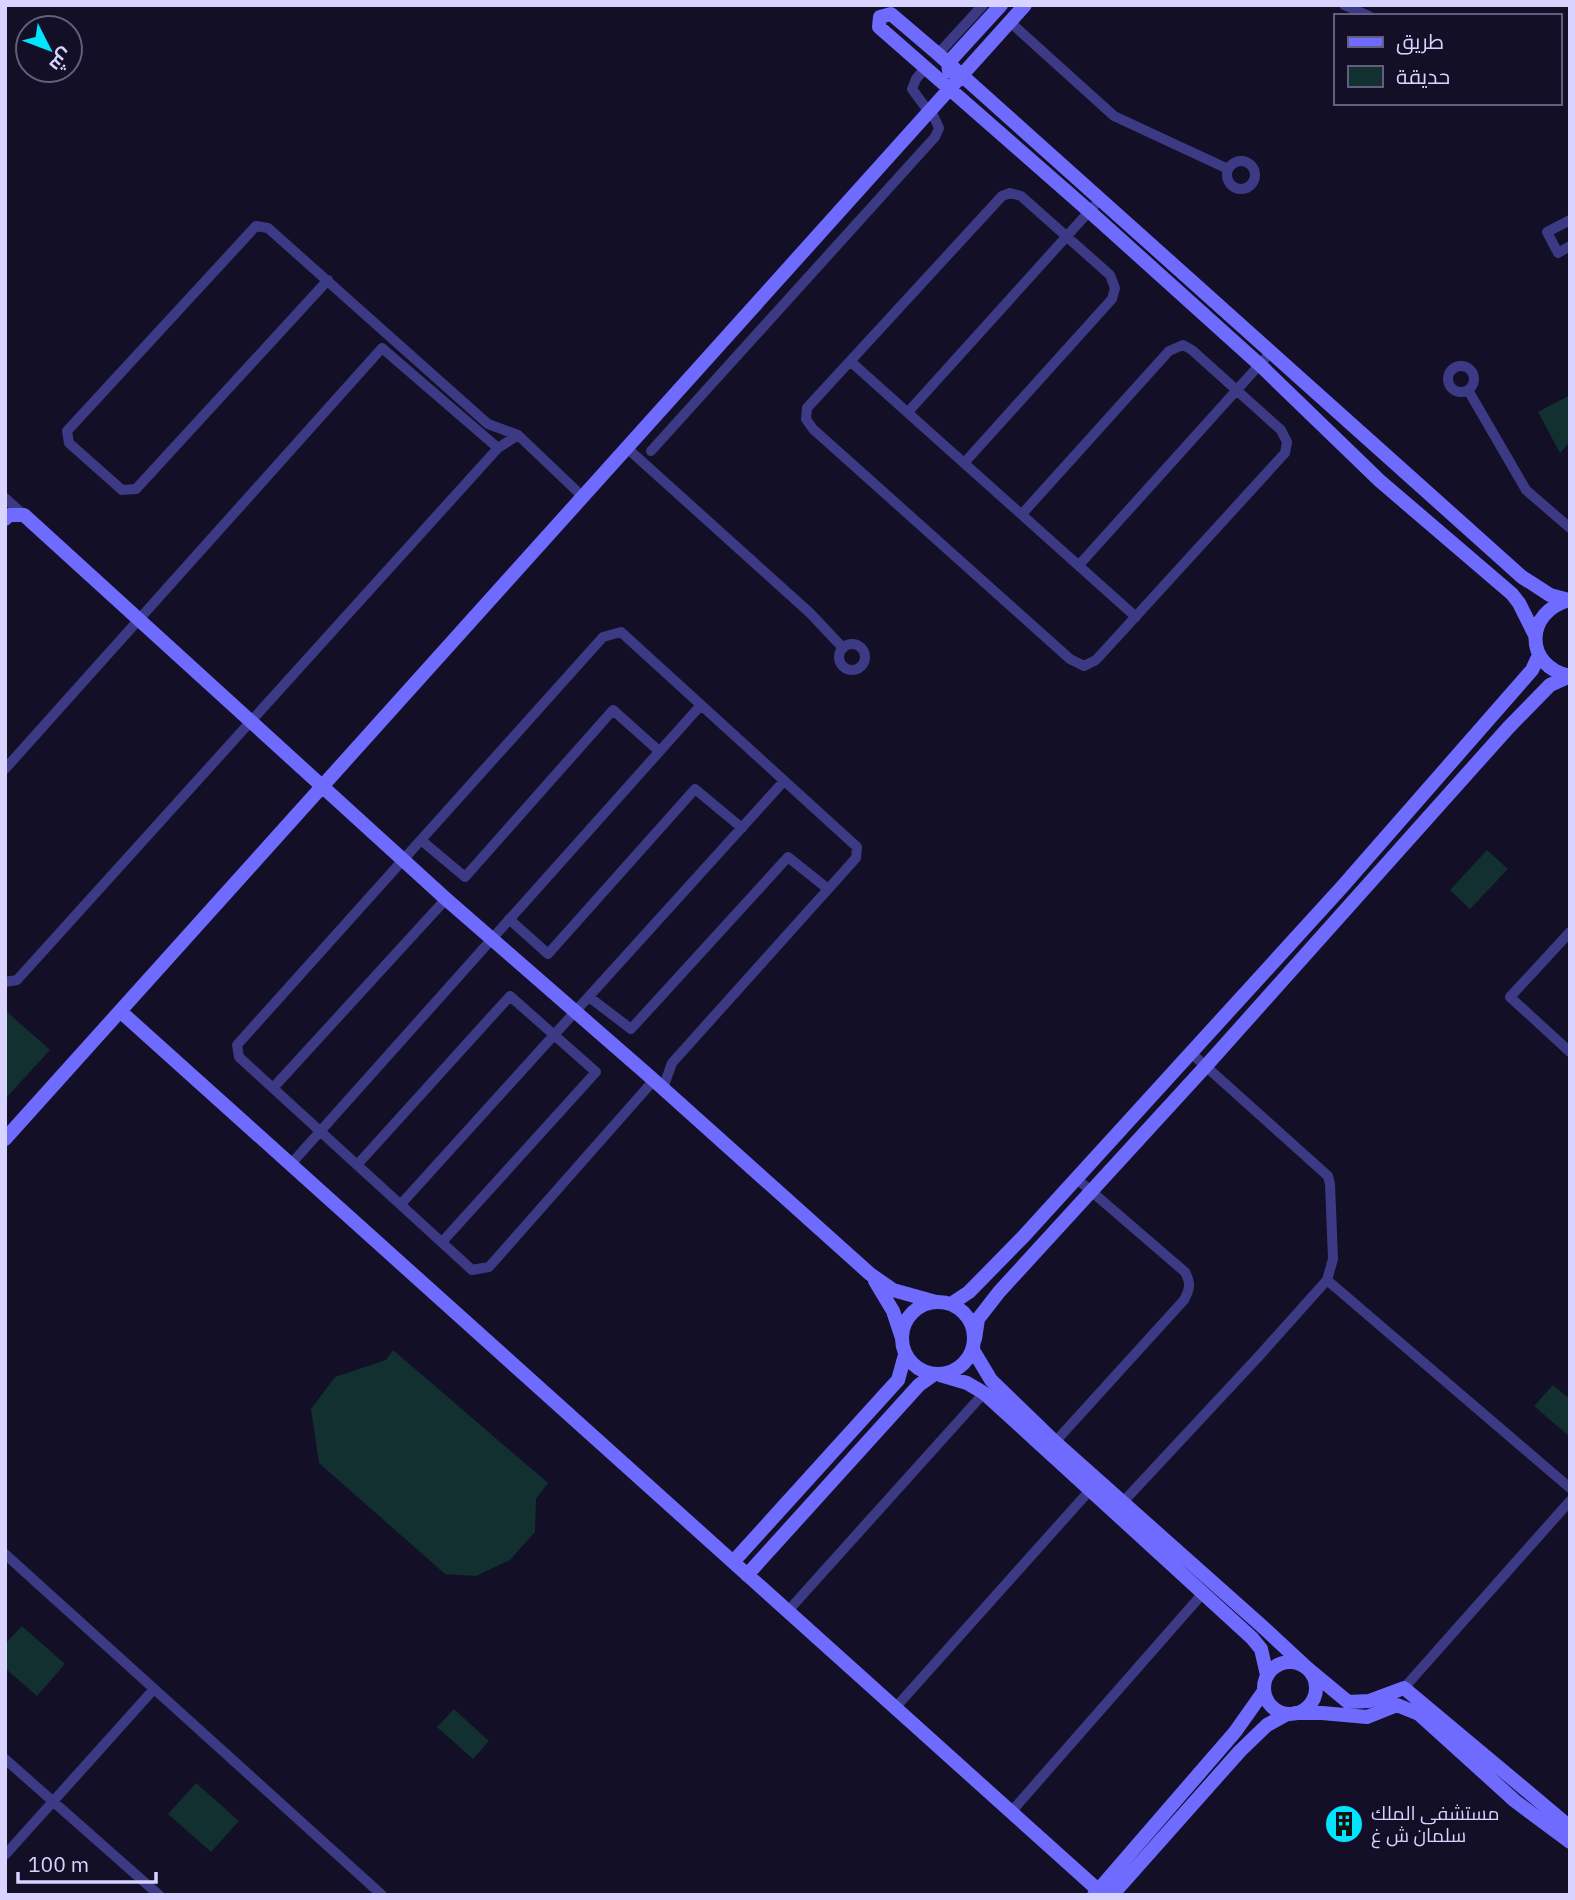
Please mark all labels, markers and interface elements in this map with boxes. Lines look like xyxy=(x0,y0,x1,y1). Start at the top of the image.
north arrow xyxy=(14,14,84,84)
legend xyxy=(1334,14,1561,105)
text: طريق xyxy=(1396,27,1444,55)
text: ش xyxy=(45,43,79,77)
text: حديقة xyxy=(1396,62,1450,90)
place label: مستشفى الملك سلمان ش غ xyxy=(1371,1801,1499,1849)
building icon: مستشفى الملك سلمان ش غ xyxy=(1323,1803,1365,1845)
scale bar xyxy=(18,1840,156,1884)
text: 100 m xyxy=(28,1850,89,1878)

